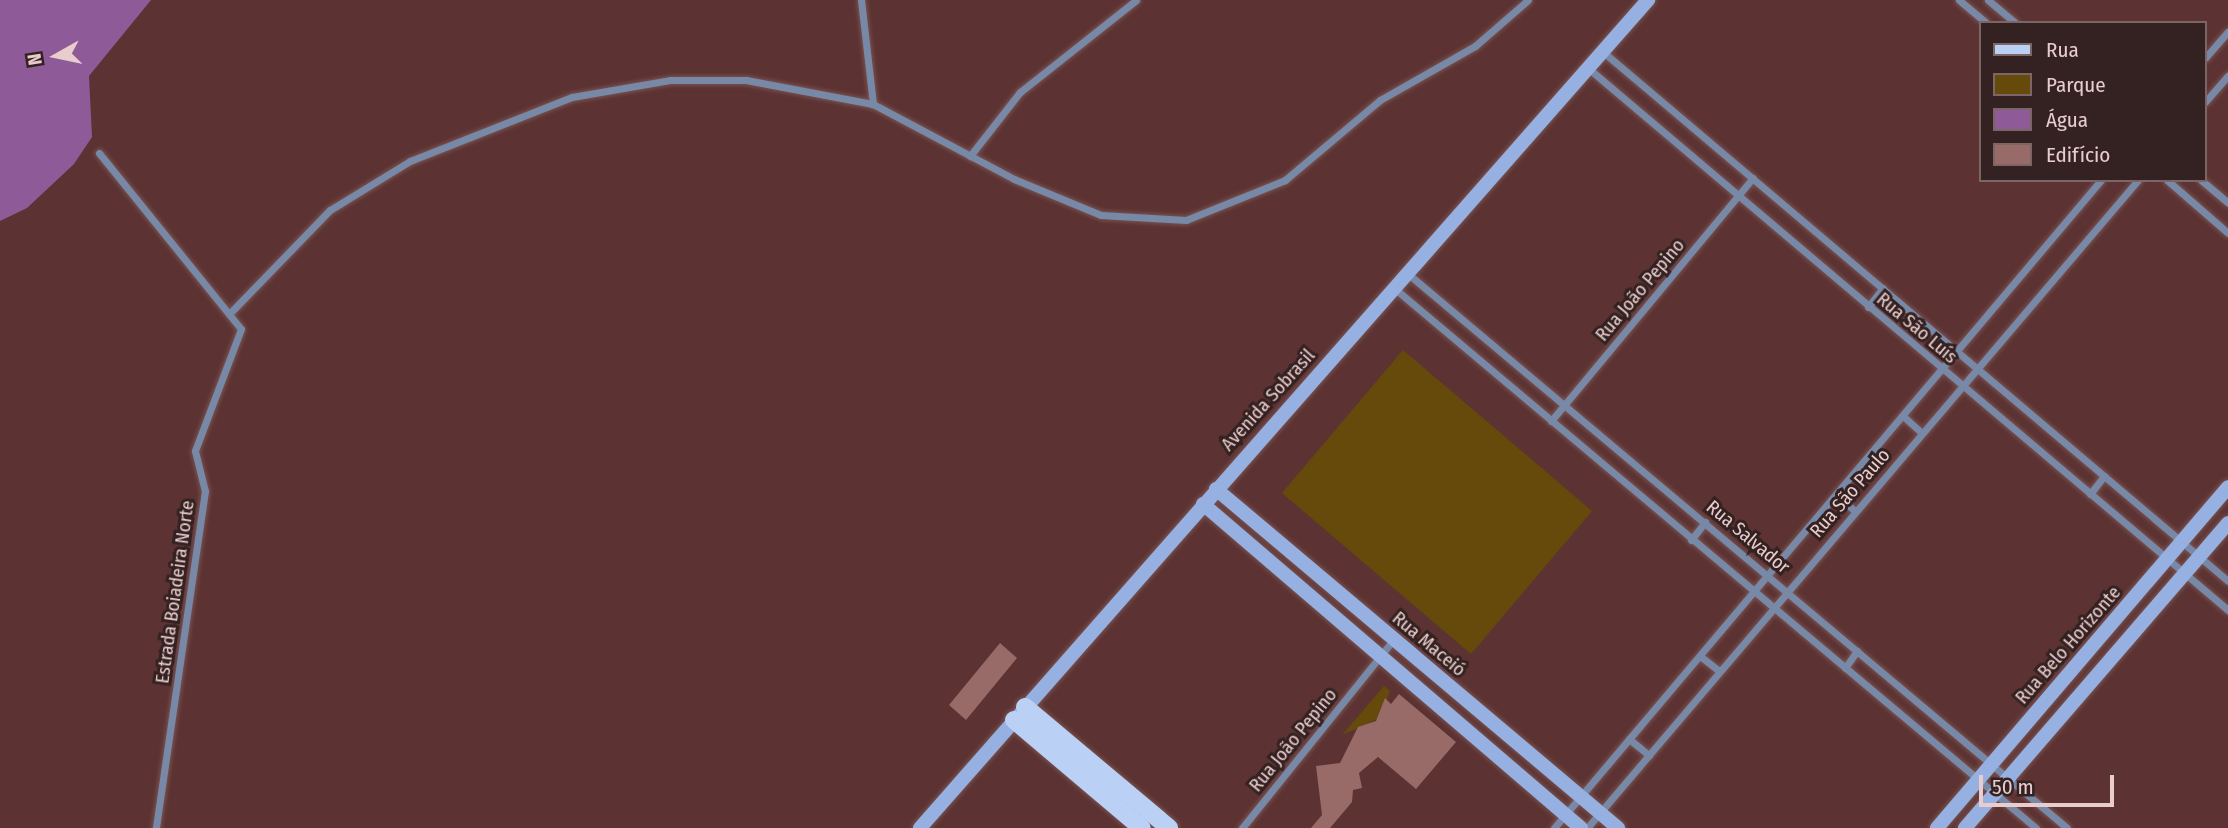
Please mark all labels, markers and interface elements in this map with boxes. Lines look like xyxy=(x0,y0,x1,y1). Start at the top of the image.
north arrow xyxy=(21,21,91,91)
legend xyxy=(1980,21,2207,182)
text: Rua xyxy=(2046,37,2079,63)
text: N xyxy=(23,52,47,67)
text: Parque xyxy=(2046,72,2106,98)
text: Água xyxy=(2046,107,2088,133)
text: Edifício xyxy=(2046,142,2110,168)
street label: Rua João Pepino xyxy=(1591,234,1689,346)
street label: Rua São Luís xyxy=(1872,288,1962,368)
street label: Avenida Sobrasil xyxy=(1216,344,1320,456)
street label: Rua São Paulo xyxy=(1805,444,1895,542)
street label: Rua Salvador xyxy=(1702,496,1794,578)
street label: Estrada Boiadeira Norte xyxy=(151,499,199,685)
street label: Rua Belo Horizonte xyxy=(2011,581,2125,709)
street label: Rua Maceió xyxy=(1388,607,1470,681)
street label: Rua João Pepino xyxy=(1244,684,1342,796)
scale bar xyxy=(1983,762,2118,806)
text: 50 m xyxy=(1992,774,2034,800)

